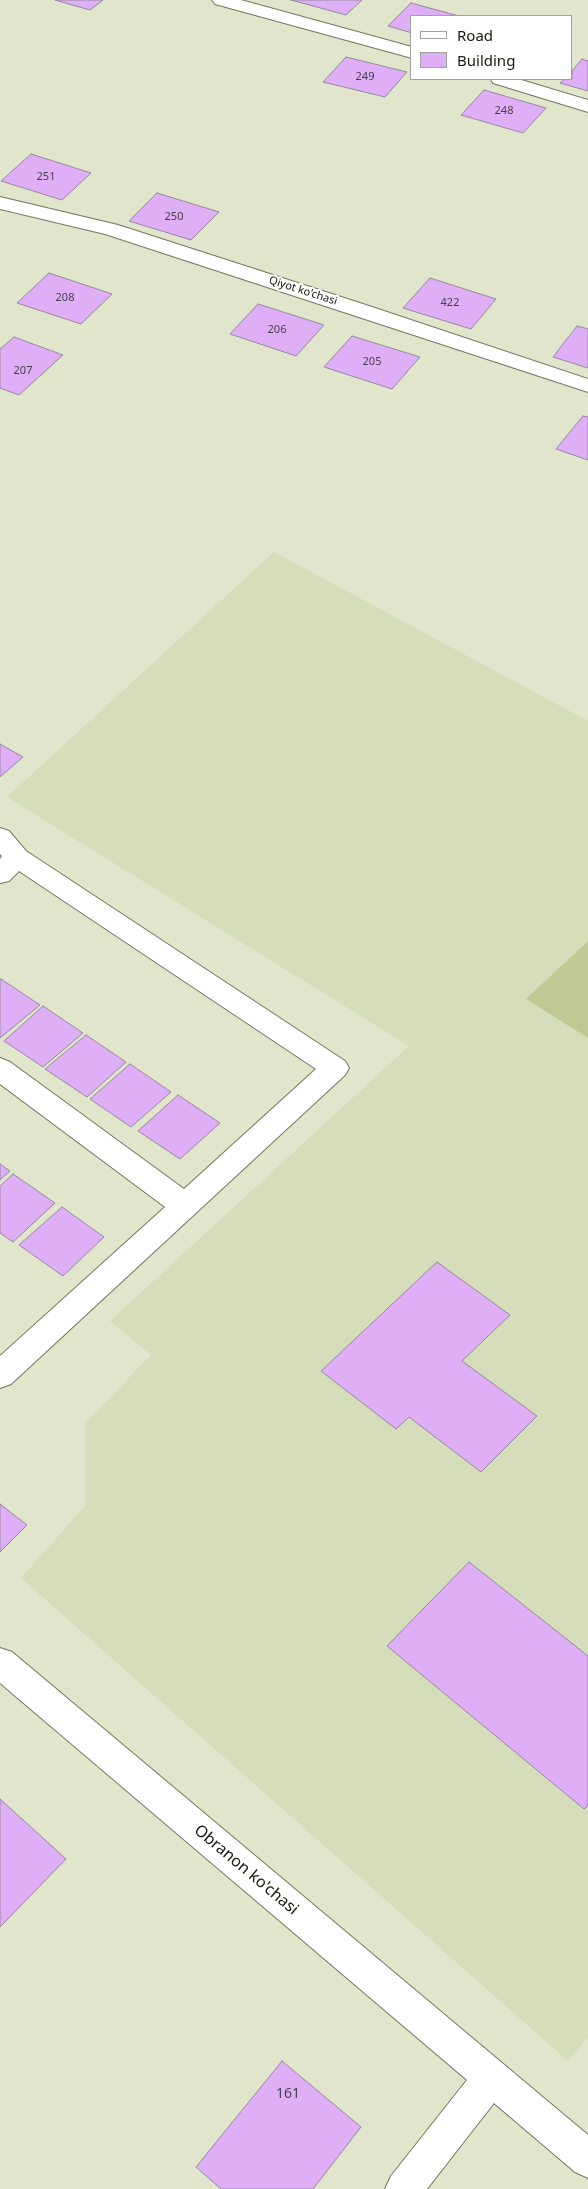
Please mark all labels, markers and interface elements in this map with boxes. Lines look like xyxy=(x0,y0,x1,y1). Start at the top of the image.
legend xyxy=(410,15,573,80)
text: Road xyxy=(457,25,493,45)
text: Building xyxy=(457,50,515,70)
house number: 249 xyxy=(356,70,374,84)
house number: 248 xyxy=(495,104,513,118)
house number: 251 xyxy=(37,170,55,184)
house number: 250 xyxy=(165,210,183,224)
street label: Qiyot ko'chasi xyxy=(267,274,339,308)
house number: 208 xyxy=(56,291,74,305)
house number: 422 xyxy=(441,296,459,310)
house number: 206 xyxy=(268,323,286,337)
house number: 205 xyxy=(363,355,381,369)
house number: 207 xyxy=(14,364,32,378)
street label: Obranon ko'chasi xyxy=(190,1821,302,1919)
house number: 161 xyxy=(276,2086,300,2102)

